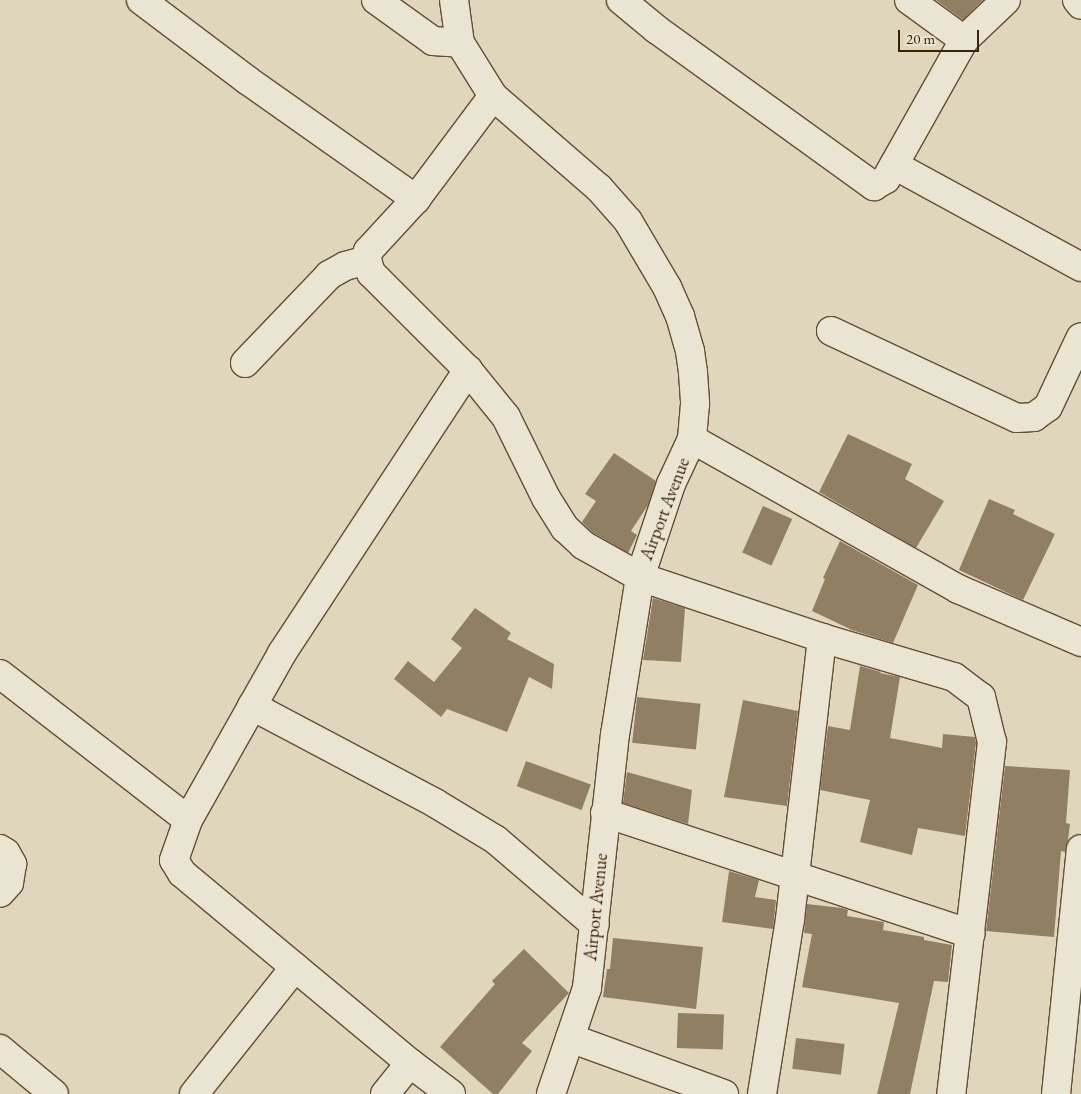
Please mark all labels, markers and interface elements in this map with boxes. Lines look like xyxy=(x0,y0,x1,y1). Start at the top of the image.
scale bar xyxy=(901,20,982,52)
text: 20 m xyxy=(906,29,935,48)
street label: Airport Avenue xyxy=(636,455,694,563)
street label: Airport Avenue xyxy=(580,852,612,962)

